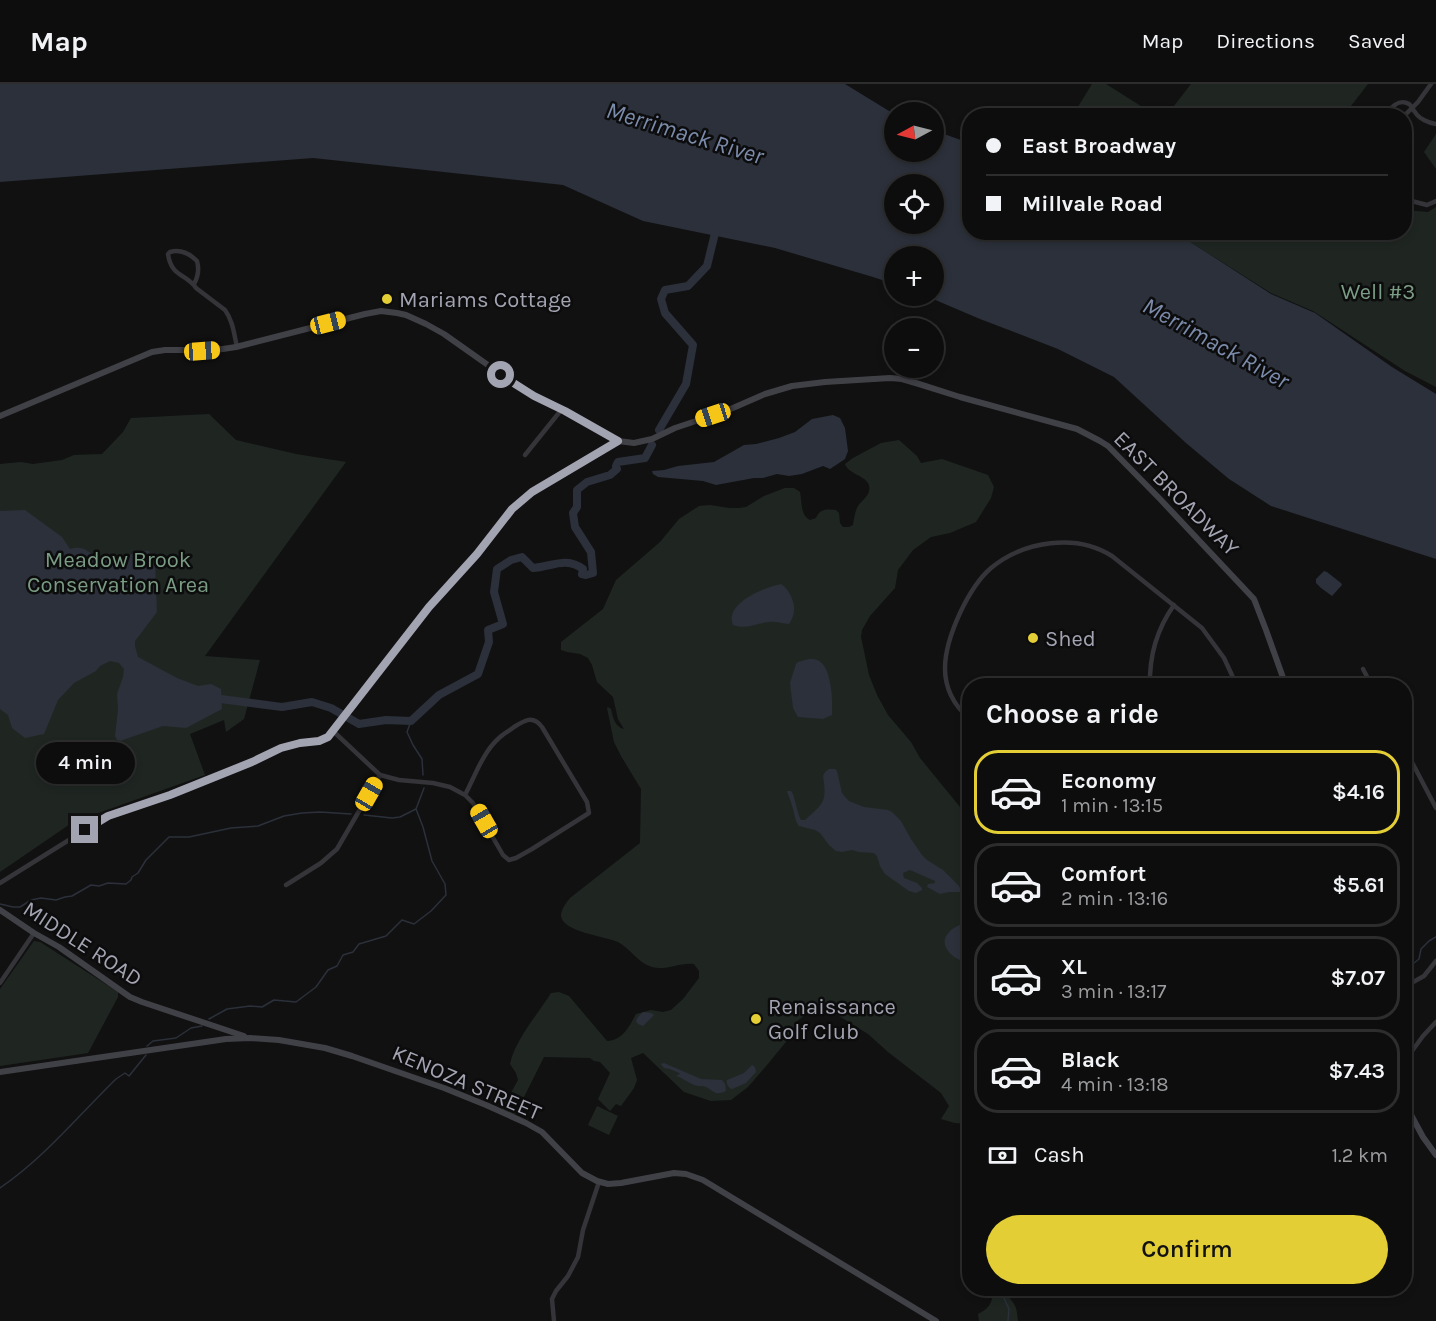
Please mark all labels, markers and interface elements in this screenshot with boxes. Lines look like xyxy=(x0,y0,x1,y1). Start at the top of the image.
text: Map xyxy=(30,25,88,58)
text: Map xyxy=(1142,29,1183,53)
text: Directions xyxy=(1216,29,1315,53)
text: Saved xyxy=(1348,29,1406,53)
water label: Merrimack River xyxy=(603,96,768,170)
north arrow xyxy=(884,102,944,162)
map controls xyxy=(884,102,944,378)
text: East Broadway xyxy=(1022,133,1176,159)
button: locate xyxy=(884,174,944,234)
text: Millvale Road xyxy=(1022,191,1163,217)
button: + xyxy=(884,246,944,306)
park label: Well #3 xyxy=(1341,279,1415,305)
place label: Mariams Cottage xyxy=(399,287,572,313)
water label: Merrimack River xyxy=(1138,291,1295,395)
marker: Mariams Cottage xyxy=(380,292,394,306)
car xyxy=(308,310,348,336)
button: − xyxy=(884,318,944,378)
car xyxy=(183,341,221,361)
route start xyxy=(487,361,514,388)
car xyxy=(693,401,733,429)
street label: EAST BROADWAY xyxy=(1108,426,1244,562)
park label: Meadow Brook Conservation Area xyxy=(27,547,209,598)
place label: Shed xyxy=(1045,626,1096,652)
marker: Shed xyxy=(1026,631,1040,645)
text: Choose a ride xyxy=(986,698,1159,730)
callout: 4 min xyxy=(36,743,134,785)
text: 4 min xyxy=(58,751,113,774)
icon: car xyxy=(989,765,1043,819)
text: Economy xyxy=(1061,768,1156,794)
car xyxy=(352,774,386,814)
text: $4.16 xyxy=(1332,779,1385,805)
text: 1 min · 13:15 xyxy=(1061,794,1163,817)
car xyxy=(467,801,501,841)
route end xyxy=(71,816,98,843)
icon: car xyxy=(989,858,1043,912)
text: Comfort xyxy=(1061,861,1146,887)
text: $5.61 xyxy=(1332,872,1385,898)
text: 2 min · 13:16 xyxy=(1061,887,1168,910)
street label: MIDDLE ROAD xyxy=(18,896,147,992)
icon: car xyxy=(989,951,1043,1005)
text: XL xyxy=(1061,954,1087,980)
text: $7.07 xyxy=(1330,965,1385,991)
text: 3 min · 13:17 xyxy=(1061,980,1166,1003)
place label: Renaissance Golf Club xyxy=(768,994,896,1045)
marker: Renaissance Golf Club xyxy=(749,1012,763,1026)
street label: KENOZA STREET xyxy=(388,1040,545,1126)
icon: car xyxy=(989,1044,1043,1098)
text: Black xyxy=(1061,1047,1120,1073)
text: $7.43 xyxy=(1329,1058,1385,1084)
text: 4 min · 13:18 xyxy=(1061,1073,1169,1096)
icon: cash xyxy=(986,1139,1019,1172)
text: Cash xyxy=(1034,1142,1084,1168)
text: 1.2 km xyxy=(1332,1144,1388,1167)
button: Confirm xyxy=(986,1215,1388,1284)

